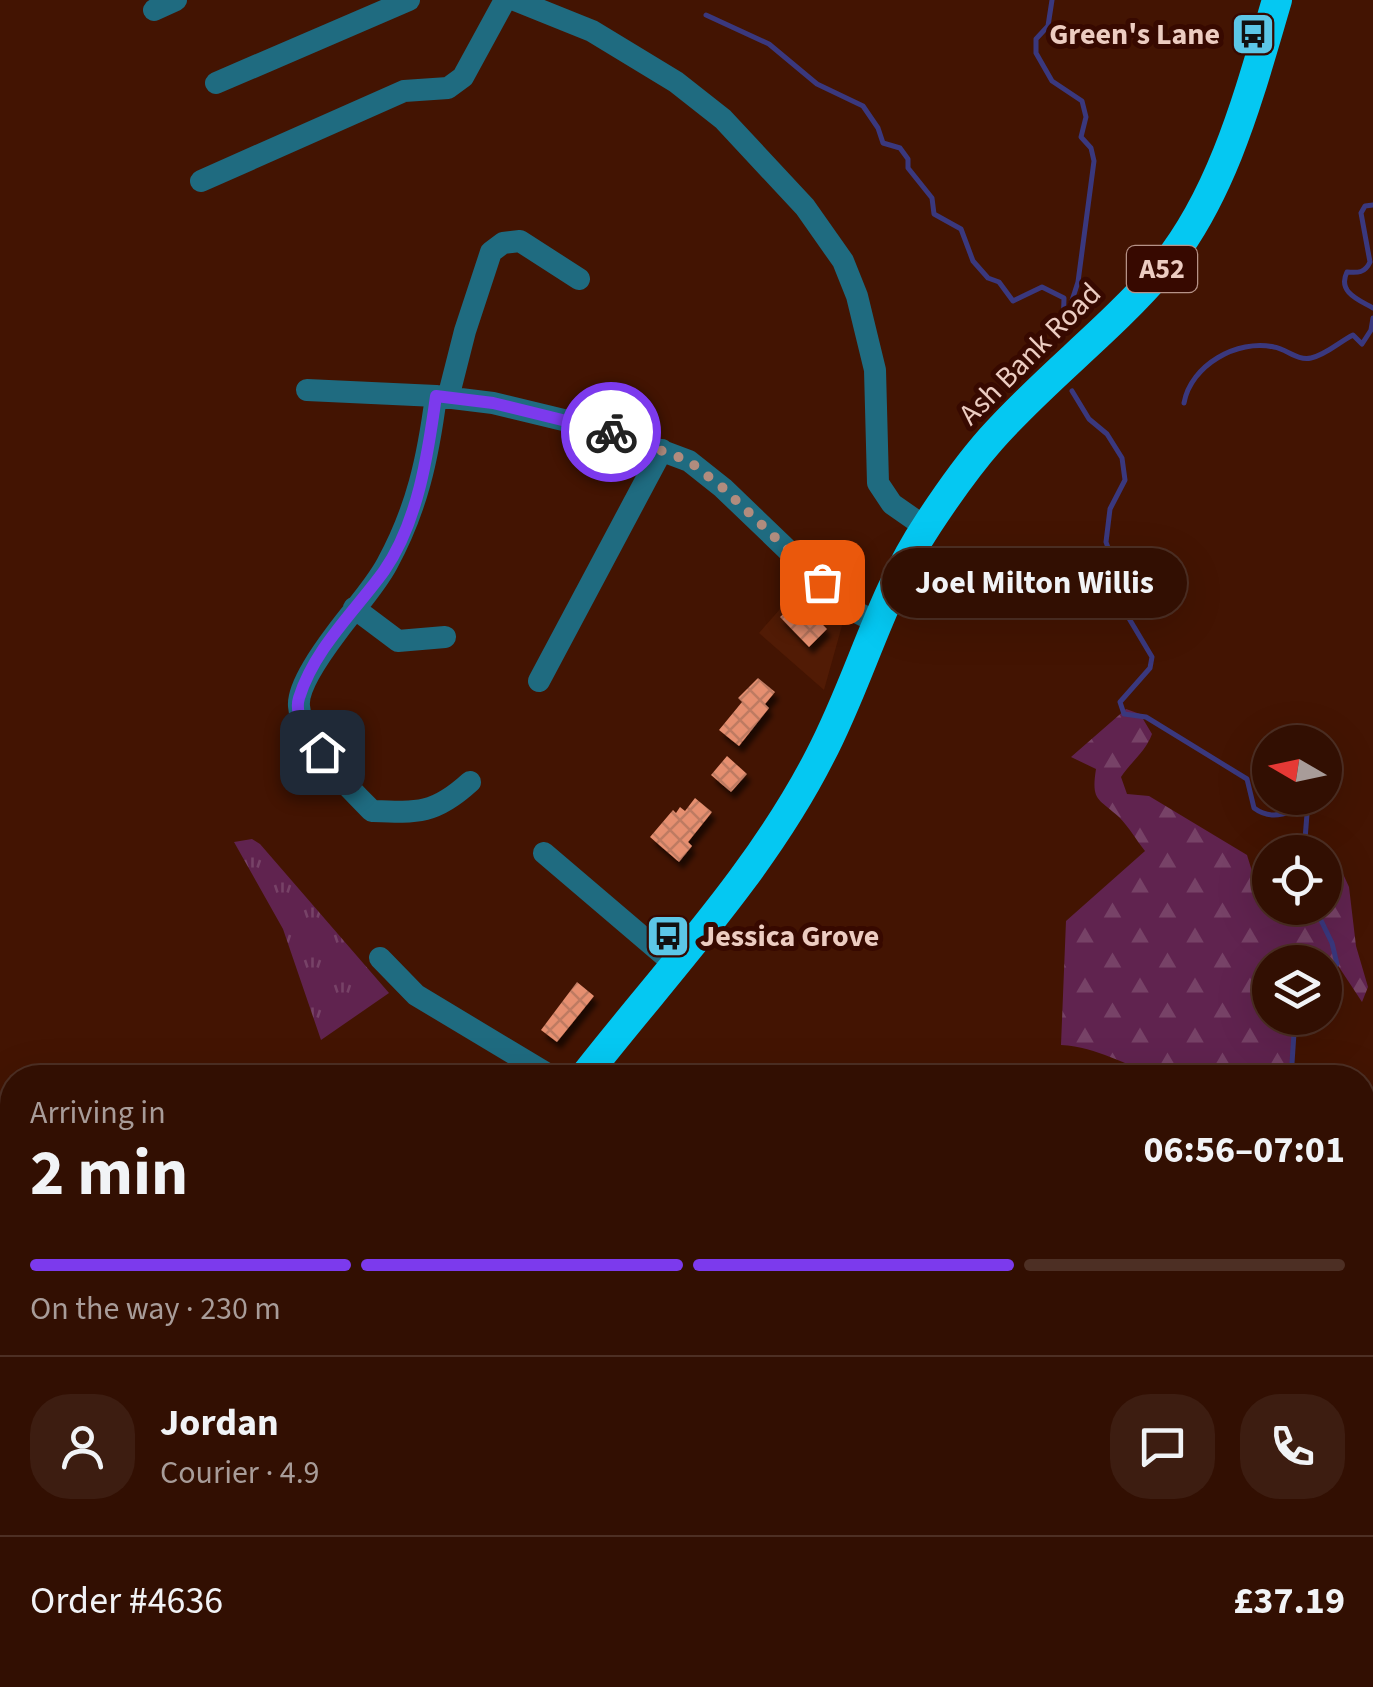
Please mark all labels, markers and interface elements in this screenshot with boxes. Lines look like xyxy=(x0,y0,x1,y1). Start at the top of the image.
bus stop icon: Green's Lane xyxy=(1230,11,1276,57)
place label: Green's Lane xyxy=(1049,13,1220,56)
road number: A52 xyxy=(1127,246,1197,292)
street label: Ash Bank Road xyxy=(949,273,1111,435)
courier xyxy=(561,382,661,482)
icon: bike xyxy=(584,405,639,460)
pin xyxy=(780,540,865,625)
callout: Joel Milton Willis xyxy=(882,547,1187,617)
icon: bag xyxy=(795,555,850,610)
text: Joel Milton Willis xyxy=(915,560,1154,606)
pin xyxy=(280,710,365,795)
icon: home xyxy=(295,725,350,780)
north arrow xyxy=(1252,725,1342,815)
map controls xyxy=(1252,725,1342,1035)
button: locate xyxy=(1252,835,1342,925)
bus stop icon: Jessica Grove xyxy=(645,913,691,959)
place label: Jessica Grove xyxy=(700,915,879,958)
button: layers xyxy=(1252,945,1342,1035)
text: Arriving in xyxy=(30,1090,166,1136)
text: 06:56–07:01 xyxy=(1143,1123,1345,1177)
text: 2 min xyxy=(30,1127,188,1220)
text: On the way · 230 m xyxy=(30,1286,281,1332)
button: person xyxy=(30,1394,135,1499)
button: chat xyxy=(1110,1394,1215,1499)
button: phone xyxy=(1240,1394,1345,1499)
text: Jordan xyxy=(160,1396,279,1450)
text: Courier · 4.9 xyxy=(160,1450,320,1496)
text: Order #4636 xyxy=(30,1574,223,1628)
text: £37.19 xyxy=(1233,1574,1345,1628)

